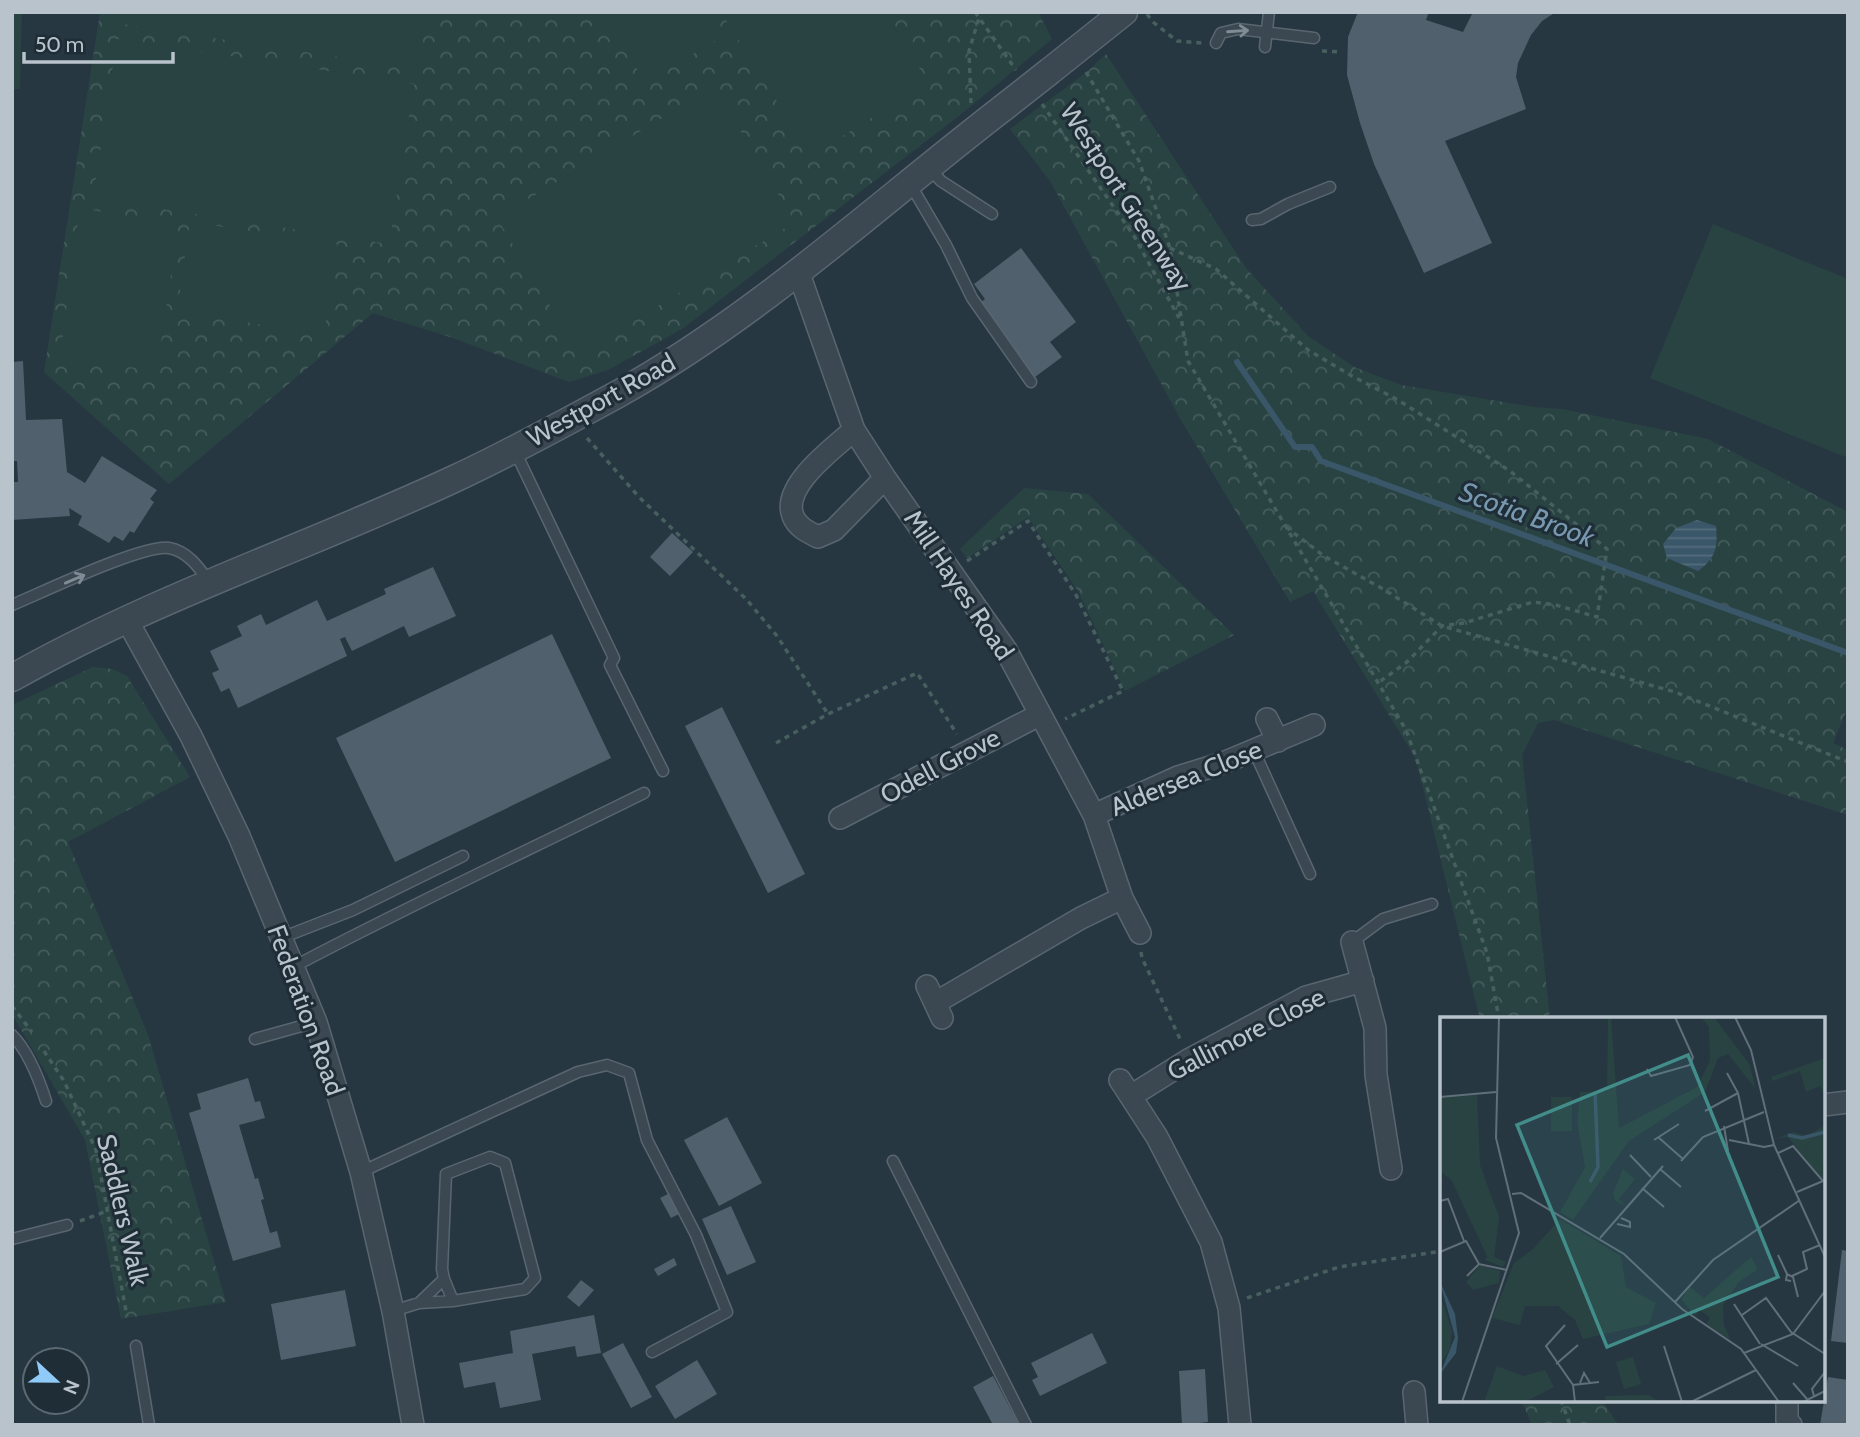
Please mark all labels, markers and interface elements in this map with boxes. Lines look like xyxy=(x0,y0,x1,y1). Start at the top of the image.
scale bar xyxy=(24,21,173,65)
one-way arrow xyxy=(1226,24,1249,37)
text: 50 m xyxy=(35,32,84,57)
street label: Westport Greenway xyxy=(1053,97,1199,297)
street label: Westport Road xyxy=(521,346,681,454)
water label: Scotia Brook xyxy=(1455,474,1600,554)
street label: Mill Hayes Road xyxy=(897,504,1021,666)
one-way arrow xyxy=(64,572,86,585)
street label: Odell Grove xyxy=(875,721,1005,811)
street label: Aldersea Close xyxy=(1106,733,1266,823)
street label: Federation Road xyxy=(260,920,352,1100)
street label: Gallimore Close xyxy=(1162,981,1330,1087)
inset map xyxy=(1440,1017,1825,1402)
street label: Saddlers Walk xyxy=(90,1131,156,1289)
north arrow xyxy=(21,1346,91,1416)
text: N xyxy=(58,1377,84,1398)

